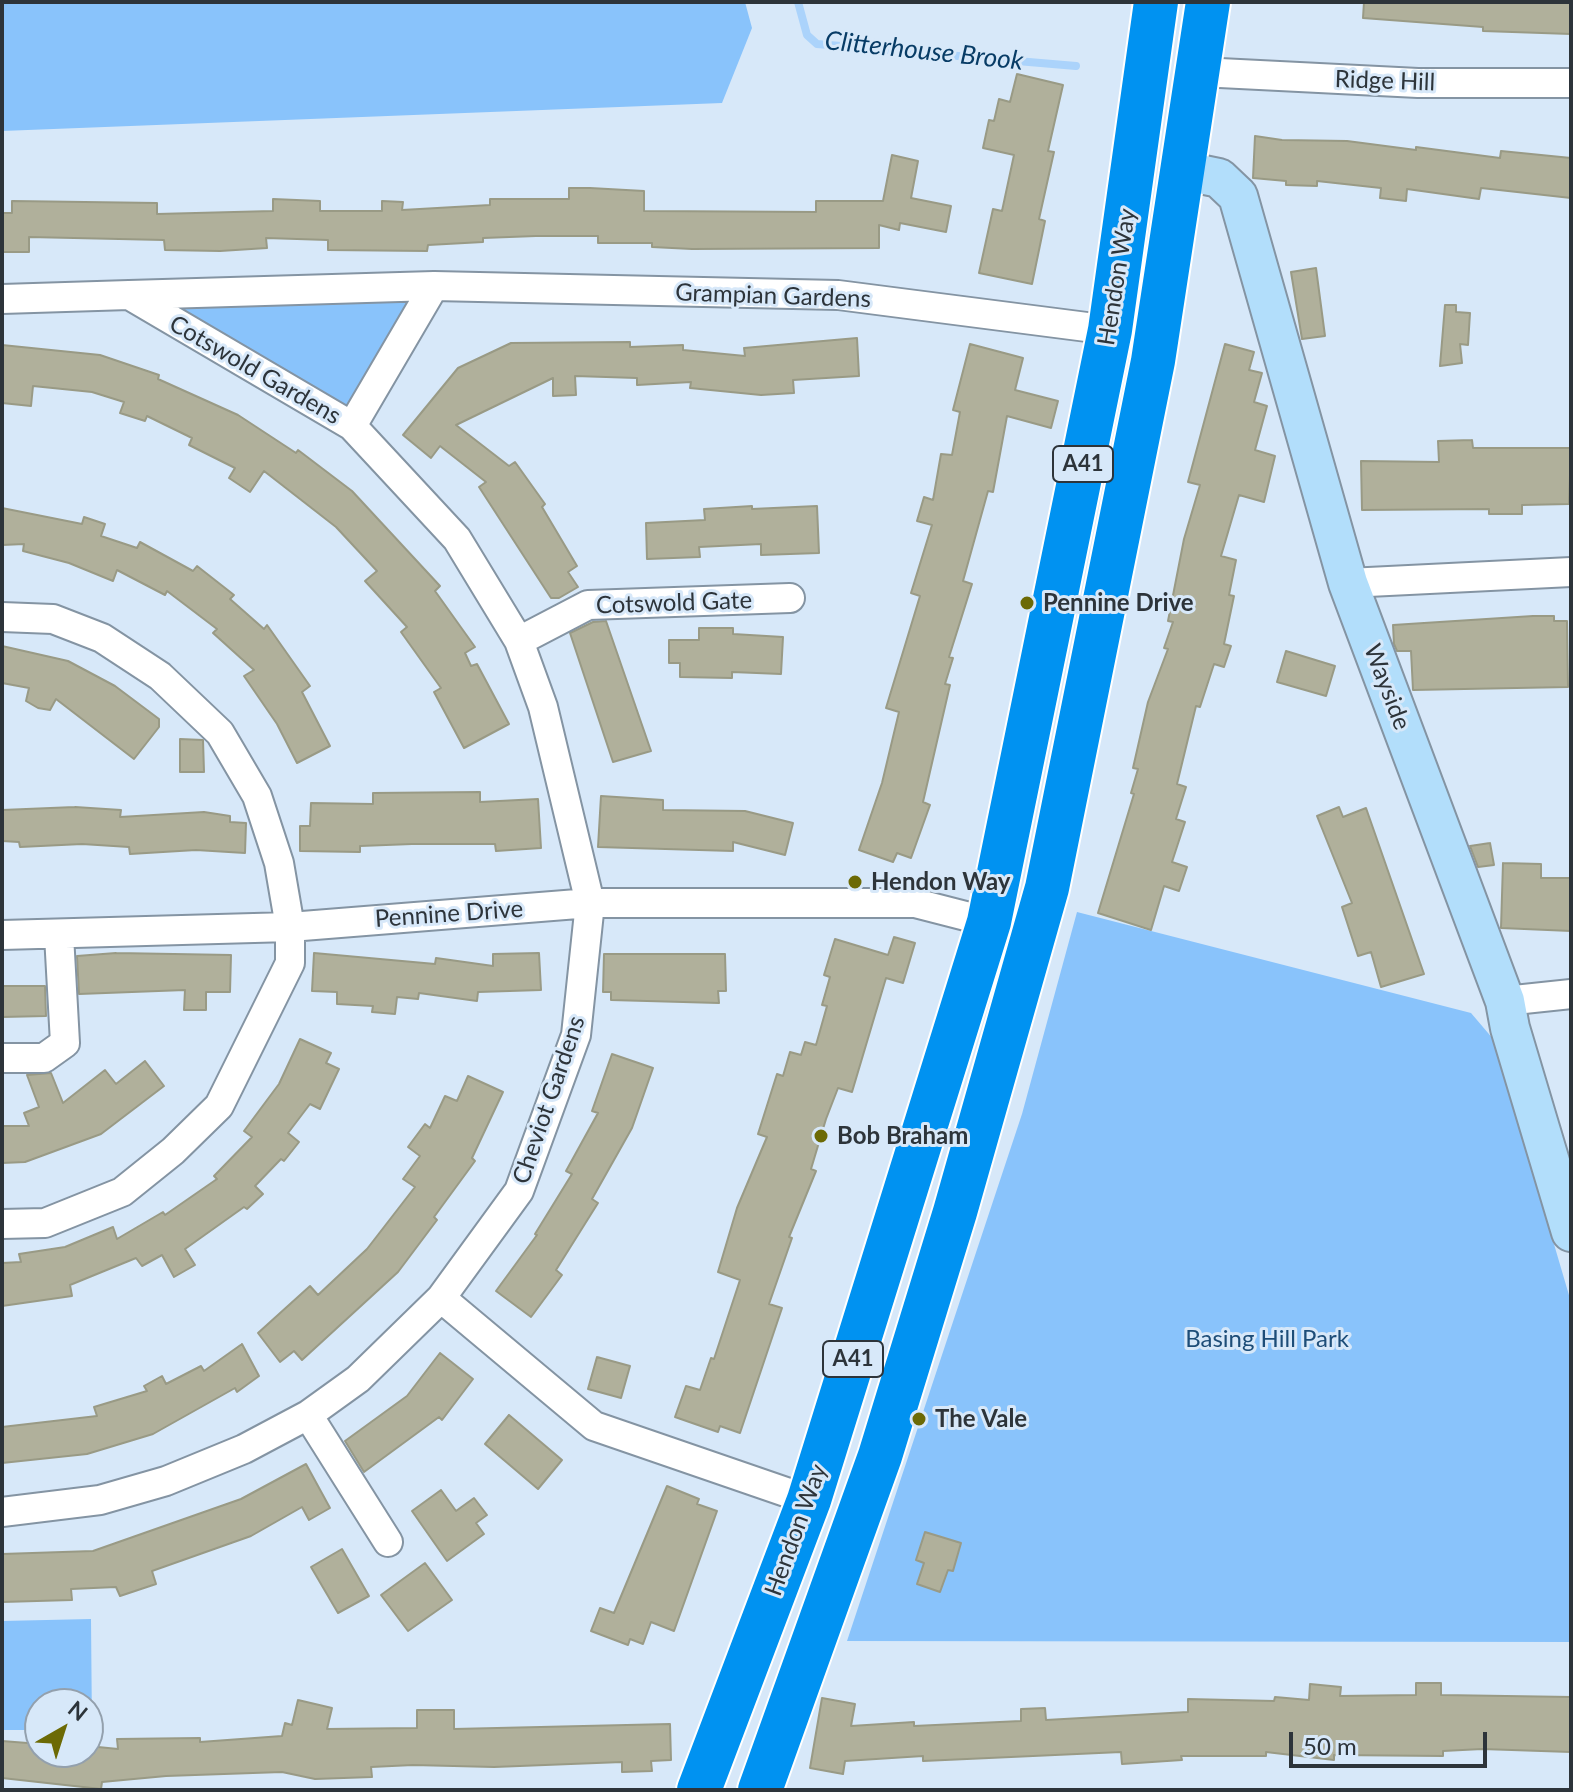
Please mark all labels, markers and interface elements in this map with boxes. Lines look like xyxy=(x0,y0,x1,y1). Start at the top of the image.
water label: Clitterhouse Brook xyxy=(823,25,1025,77)
street label: Ridge Hill xyxy=(1334,65,1436,97)
street label: Hendon Way xyxy=(1092,207,1142,347)
street label: Grampian Gardens xyxy=(675,278,871,314)
street label: Cotswold Gardens xyxy=(164,309,346,431)
road number: A41 xyxy=(1053,446,1113,482)
street label: Cotswold Gate xyxy=(595,586,753,620)
place label: Pennine Drive xyxy=(1043,589,1194,617)
marker: Pennine Drive xyxy=(1018,594,1036,612)
street label: Wayside xyxy=(1358,640,1416,734)
place label: Hendon Way xyxy=(871,868,1010,896)
marker: Hendon Way xyxy=(846,873,864,891)
street label: Pennine Drive xyxy=(374,894,524,934)
street label: Cheviot Gardens xyxy=(507,1012,591,1188)
place label: Bob Braham xyxy=(837,1122,968,1150)
marker: Bob Braham xyxy=(812,1127,830,1145)
park label: Basing Hill Park xyxy=(1185,1325,1349,1353)
road number: A41 xyxy=(823,1341,883,1377)
place label: The Vale xyxy=(935,1405,1027,1433)
marker: The Vale xyxy=(910,1410,928,1428)
street label: Hendon Way xyxy=(759,1460,833,1600)
north arrow xyxy=(24,1688,104,1768)
text: N xyxy=(63,1695,93,1726)
scale bar xyxy=(1293,1716,1491,1766)
text: 50 m xyxy=(1303,1731,1357,1760)

